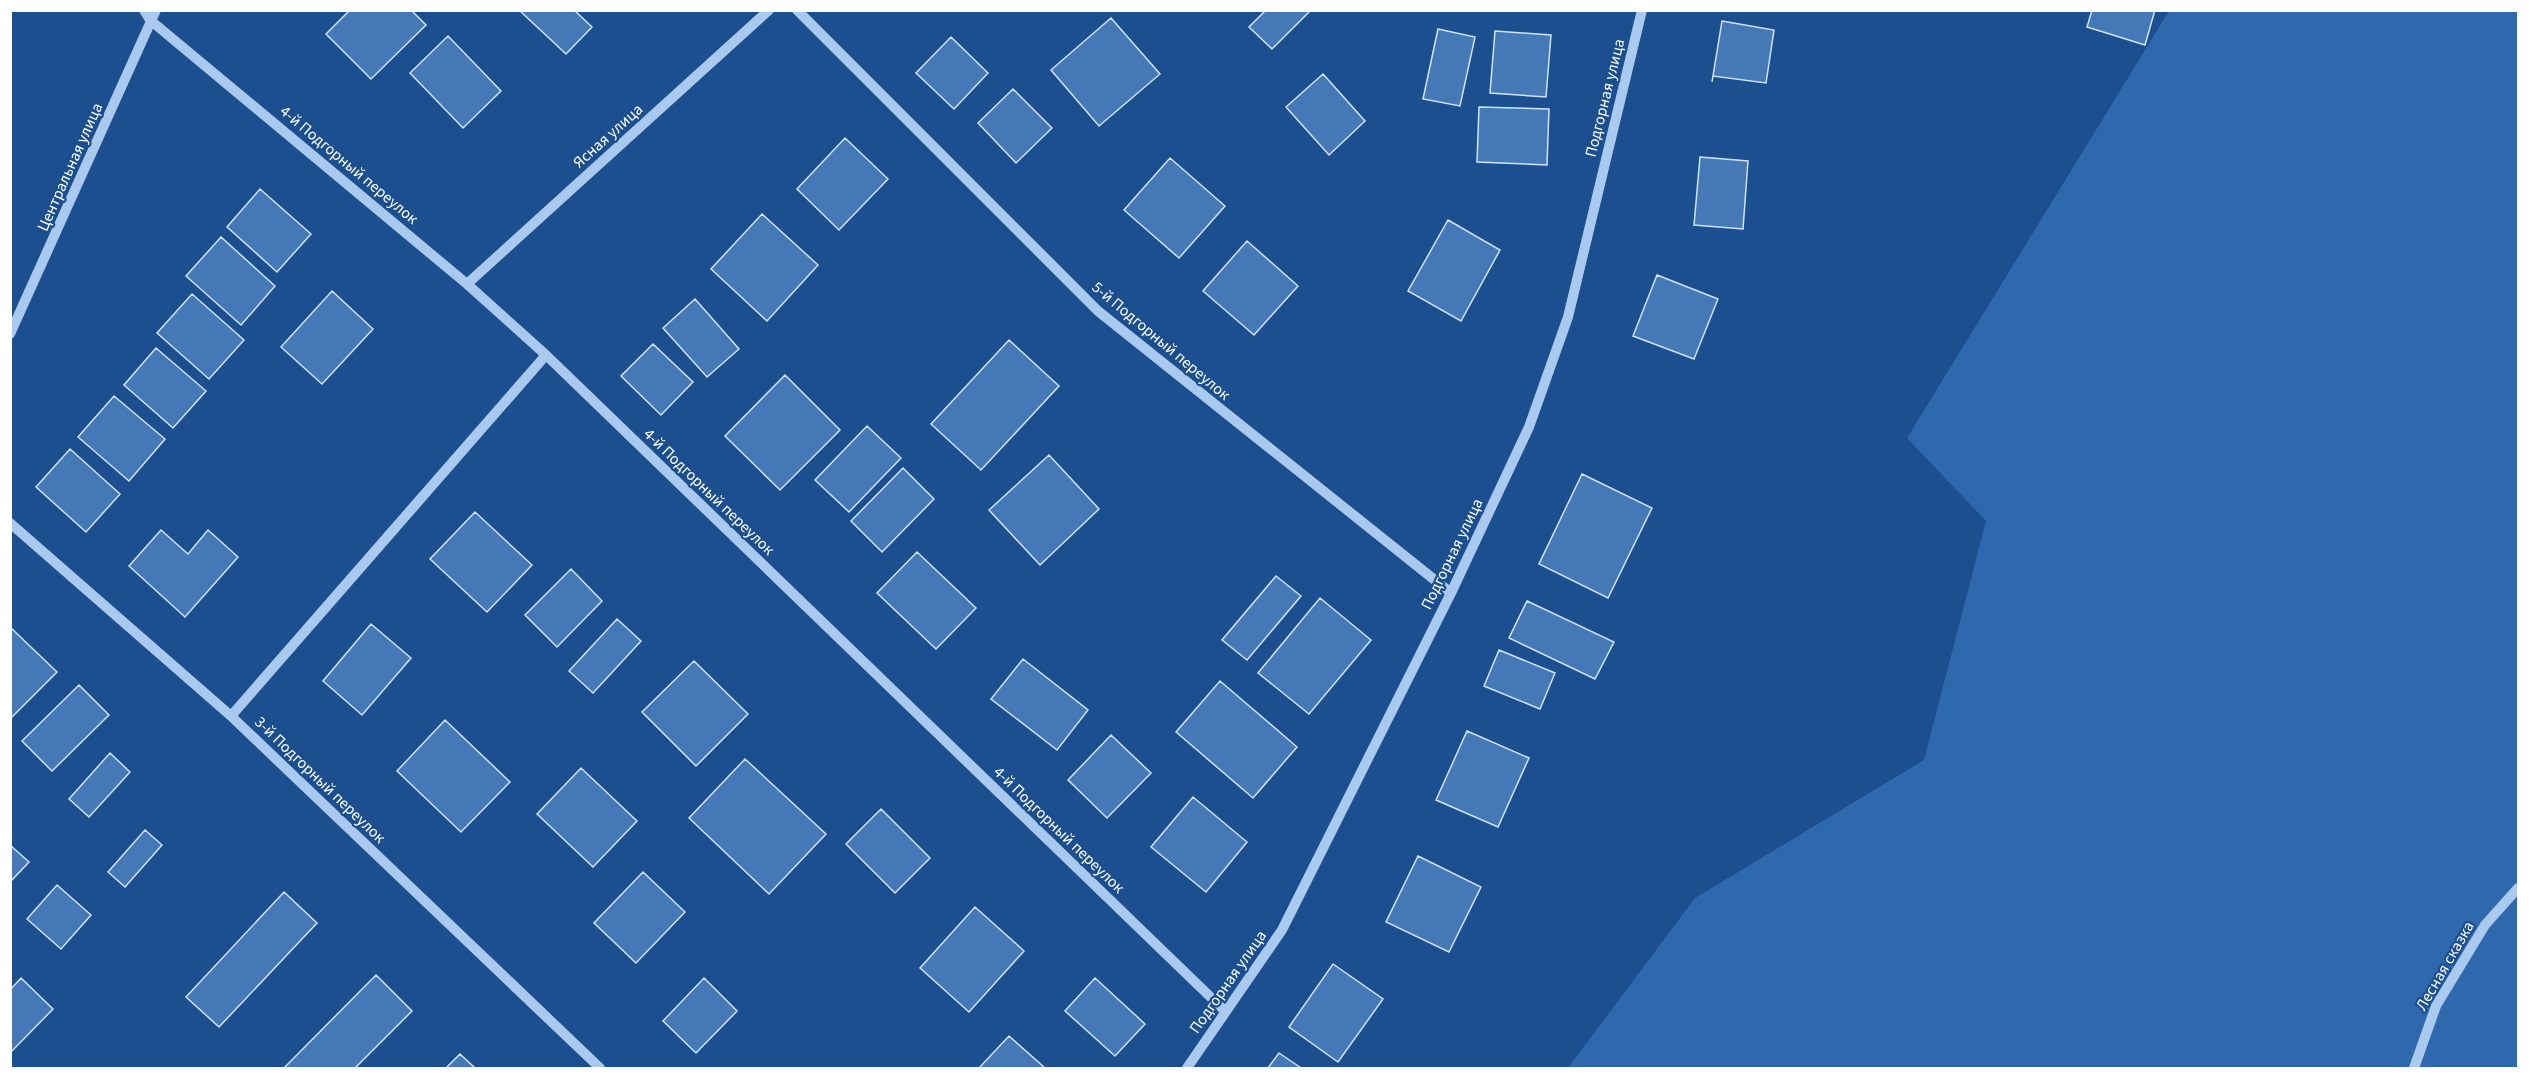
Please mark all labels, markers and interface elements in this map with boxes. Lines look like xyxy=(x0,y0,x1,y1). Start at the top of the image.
street label: Подгорная улица xyxy=(1580,36,1630,160)
street label: Центральная улица xyxy=(32,99,108,235)
street label: Ясная улица xyxy=(568,99,648,173)
street label: 4-й Подгорный переулок xyxy=(275,101,423,229)
street label: 5-й Подгорный переулок xyxy=(1087,277,1235,405)
street label: 4-й Подгорный переулок xyxy=(639,424,779,560)
street label: Подгорная улица xyxy=(1416,495,1488,613)
street label: 3-й Подгорный переулок xyxy=(250,712,390,848)
street label: 4-й Подгорный переулок xyxy=(989,762,1129,898)
street label: Лесная сказка xyxy=(2410,917,2480,1015)
street label: Подгорная улица xyxy=(1184,926,1272,1038)

